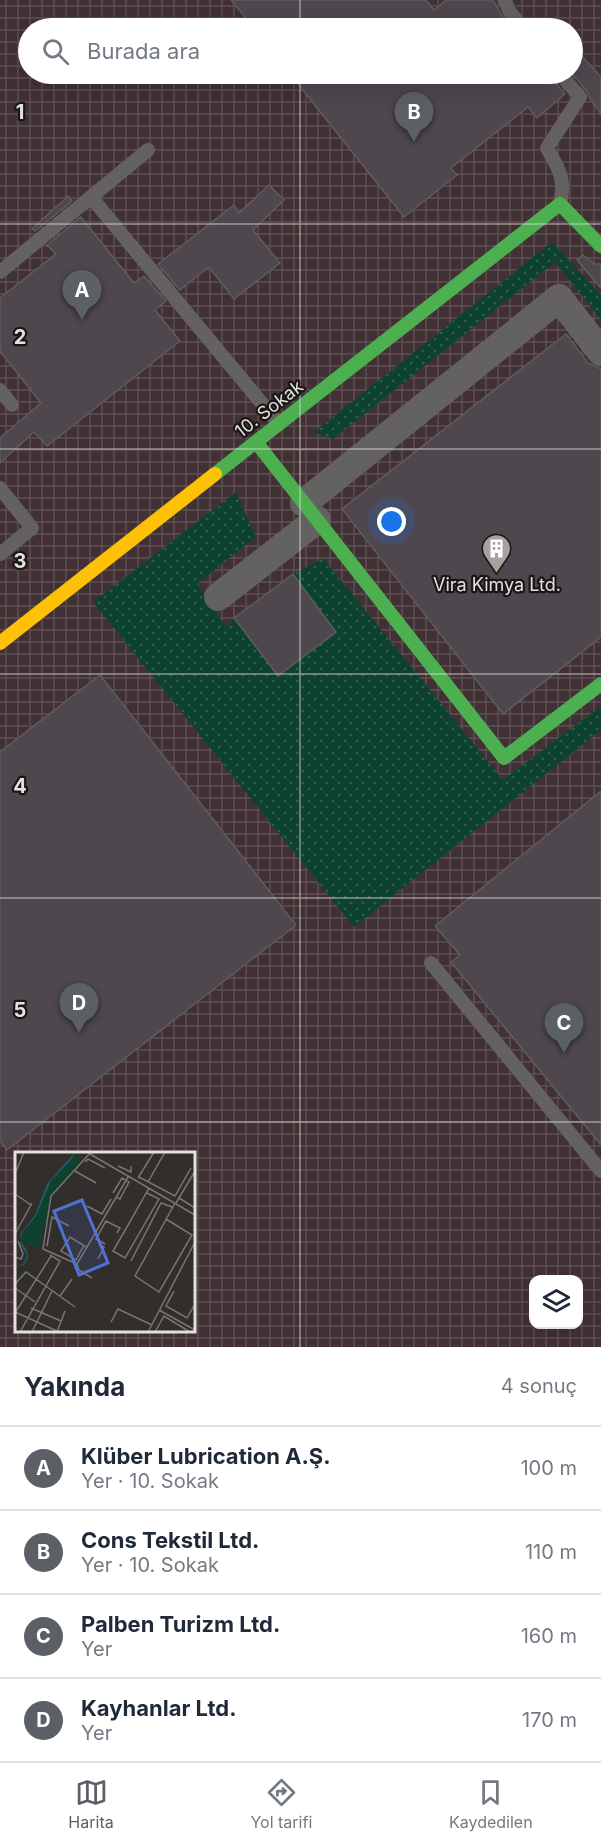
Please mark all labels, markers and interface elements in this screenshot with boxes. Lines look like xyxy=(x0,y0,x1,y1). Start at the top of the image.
search box xyxy=(18,18,583,84)
icon: search xyxy=(39,35,72,68)
text: Burada ara xyxy=(87,38,200,64)
pin: B xyxy=(394,92,434,142)
text: 1 xyxy=(16,100,24,124)
pin: A xyxy=(62,270,101,320)
text: 2 xyxy=(14,325,26,349)
street label: 10. Sokak xyxy=(230,375,307,442)
your location xyxy=(377,507,406,536)
building icon: Vira Kimya Ltd. xyxy=(481,532,513,574)
text: 3 xyxy=(14,549,26,573)
place label: Vira Kimya Ltd. xyxy=(433,574,561,595)
text: 4 xyxy=(13,774,27,798)
pin: D xyxy=(60,984,98,1033)
text: 5 xyxy=(14,998,26,1022)
pin: C xyxy=(544,1004,584,1053)
inset map xyxy=(15,1152,195,1332)
map controls xyxy=(529,1275,583,1329)
button: layers xyxy=(529,1275,583,1329)
text: Yakında xyxy=(24,1371,125,1402)
text: 4 sonuç xyxy=(501,1374,577,1398)
text: Klüber Lubrication A.Ş. xyxy=(81,1443,331,1469)
text: A xyxy=(36,1456,51,1480)
text: 100 m xyxy=(520,1456,577,1480)
text: Yer · 10. Sokak xyxy=(81,1469,219,1493)
text: Cons Tekstil Ltd. xyxy=(81,1527,259,1553)
text: B xyxy=(37,1540,50,1564)
text: 110 m xyxy=(525,1540,577,1564)
text: Yer · 10. Sokak xyxy=(81,1553,219,1577)
text: Palben Turizm Ltd. xyxy=(81,1611,280,1637)
text: C xyxy=(36,1624,51,1648)
text: 160 m xyxy=(521,1624,577,1648)
text: Yer xyxy=(81,1637,112,1661)
text: Kayhanlar Ltd. xyxy=(81,1695,237,1721)
text: D xyxy=(36,1708,51,1732)
text: 170 m xyxy=(522,1708,577,1732)
text: Yer xyxy=(81,1721,112,1745)
tab: Harita xyxy=(68,1776,114,1832)
tab: Yol tarifi xyxy=(250,1776,312,1832)
tab: Kaydedilen xyxy=(449,1776,533,1832)

